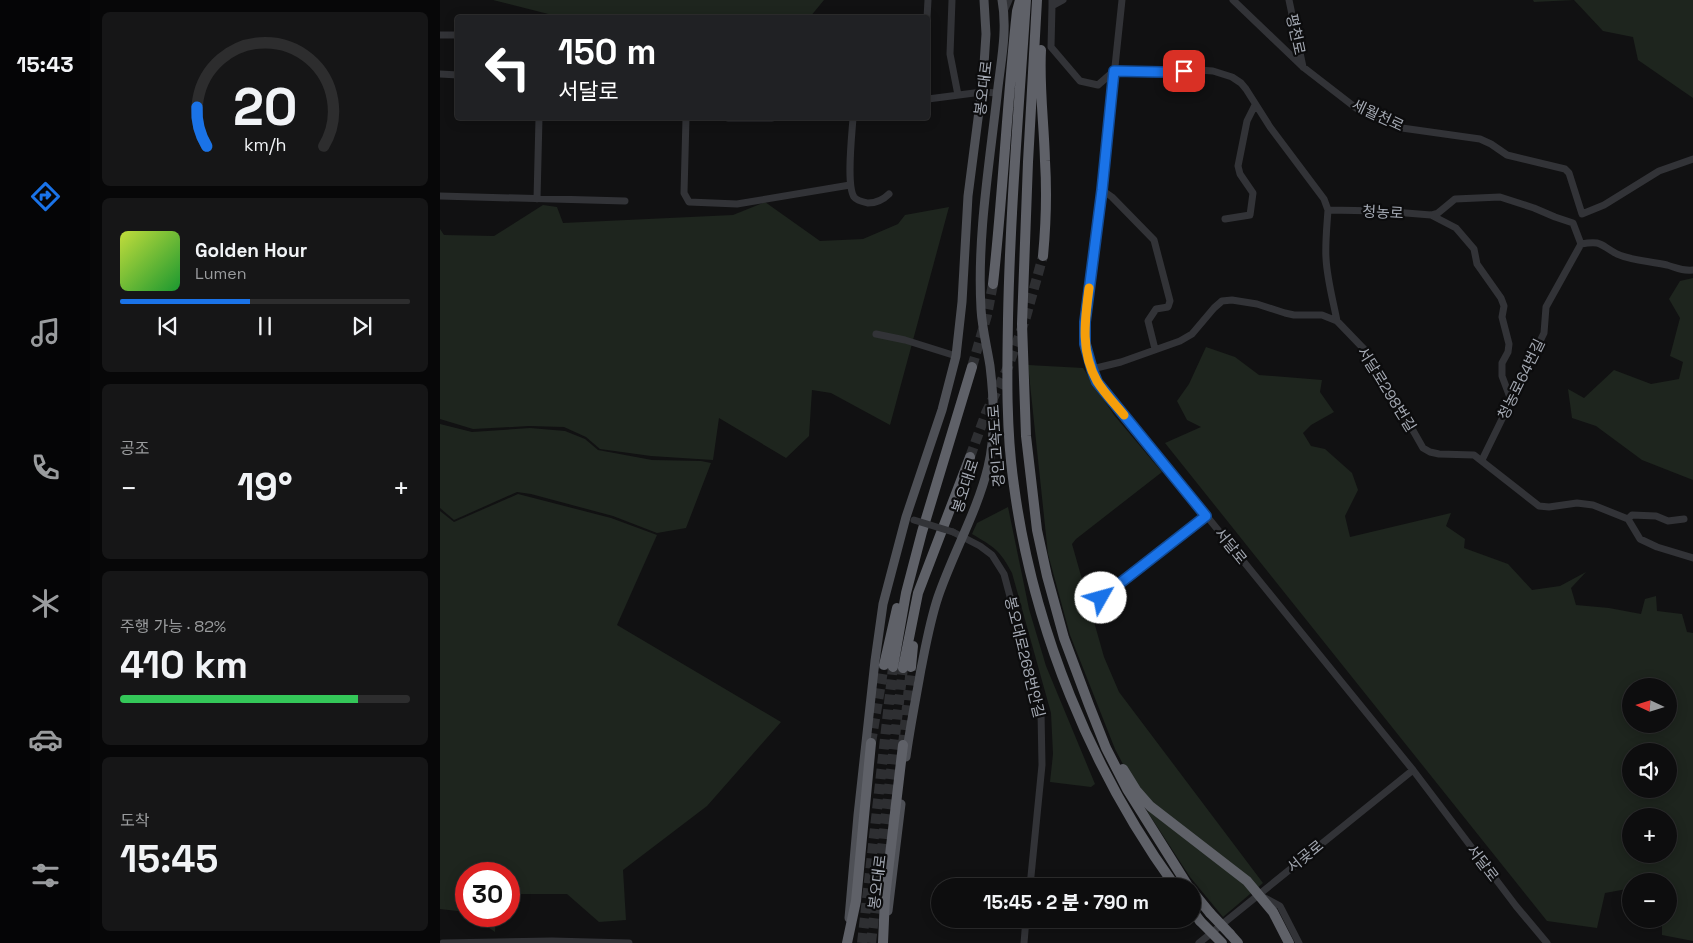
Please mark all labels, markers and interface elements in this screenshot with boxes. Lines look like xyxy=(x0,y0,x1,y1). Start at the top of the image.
street label: 평천로 xyxy=(1282,12,1310,56)
text: 150 m xyxy=(558,30,656,74)
icon: left xyxy=(475,35,540,100)
text: 15:43 xyxy=(16,50,74,78)
pin xyxy=(1163,50,1205,92)
icon: arrive xyxy=(1170,57,1198,85)
street label: 봉오대로 xyxy=(970,59,996,117)
text: 20 xyxy=(233,74,297,140)
text: 서달로 xyxy=(558,77,619,105)
street label: 세월천로 xyxy=(1349,95,1407,135)
text: km/h xyxy=(244,133,286,156)
icon: directions xyxy=(28,179,63,214)
street label: 청농로 xyxy=(1362,201,1404,223)
text: Golden Hour xyxy=(195,238,307,263)
text: Lumen xyxy=(195,263,247,284)
icon: previous xyxy=(154,312,182,340)
icon: pause xyxy=(251,312,279,340)
icon: next xyxy=(348,312,376,340)
icon: music xyxy=(28,315,63,350)
street label: 청농로64번길 xyxy=(1493,335,1549,423)
street label: 서달로298번길 xyxy=(1353,343,1421,435)
street label: 경인고속도로 xyxy=(984,404,1008,488)
text: 공조 xyxy=(120,438,149,459)
icon: phone xyxy=(28,450,63,485)
street label: 봉오대로 xyxy=(947,457,983,515)
text: 19° xyxy=(237,463,293,511)
text: − xyxy=(120,470,137,506)
text: + xyxy=(393,470,410,506)
street label: 서달로 xyxy=(1211,524,1251,568)
position arrow xyxy=(1074,571,1126,623)
icon: climate xyxy=(28,586,63,621)
street label: 봉오대로268번안길 xyxy=(1001,594,1049,720)
text: 주행 가능 · 82% xyxy=(120,616,226,637)
text: 410 km xyxy=(120,641,248,689)
north arrow xyxy=(1622,678,1678,732)
map controls xyxy=(1622,678,1677,928)
icon: car xyxy=(28,722,63,757)
button: sound xyxy=(1622,743,1677,798)
button: + xyxy=(1622,808,1677,863)
text: 도착 xyxy=(120,810,149,831)
text: 15:45 xyxy=(120,835,218,883)
street label: 서곶로 xyxy=(1283,836,1327,876)
street label: 서달로 xyxy=(1463,841,1503,885)
street label: 봉오대로 xyxy=(864,853,890,911)
icon: filters xyxy=(28,858,63,893)
speed limit sign: 30 xyxy=(455,862,520,927)
button: − xyxy=(1622,873,1677,928)
text: 15:45 · 2 분 · 790 m xyxy=(983,890,1149,915)

